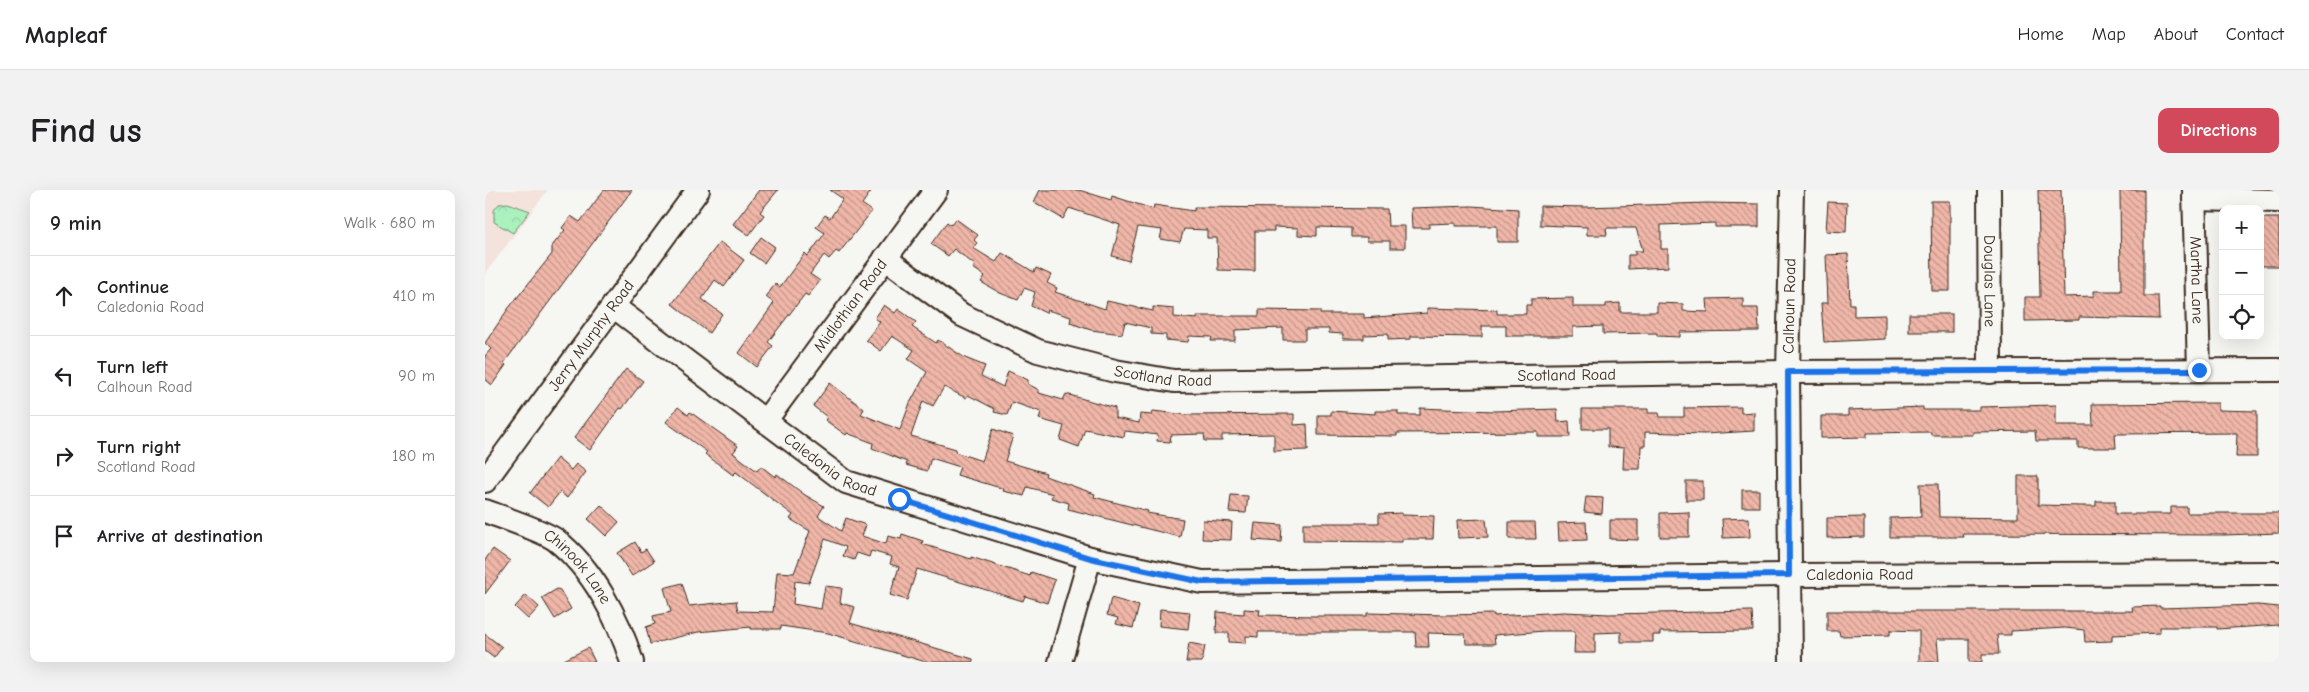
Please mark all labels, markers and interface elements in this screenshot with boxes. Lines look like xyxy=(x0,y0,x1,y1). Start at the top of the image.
text: Mapleaf xyxy=(25,21,106,49)
text: Home xyxy=(2017,24,2064,45)
text: Map xyxy=(2092,24,2126,45)
text: About xyxy=(2154,24,2198,45)
text: Contact xyxy=(2226,24,2284,45)
button: Directions xyxy=(2158,108,2279,153)
text: Find us xyxy=(30,110,142,151)
map controls xyxy=(2219,205,2264,340)
button: + xyxy=(2219,205,2264,250)
text: 9 min xyxy=(50,211,102,235)
text: Walk · 680 m xyxy=(344,214,435,232)
street label: Douglas Lane xyxy=(1980,235,1999,327)
street label: Martha Lane xyxy=(2186,236,2207,324)
button: − xyxy=(2219,250,2264,295)
street label: Midlothian Road xyxy=(810,256,891,356)
street label: Calhoun Road xyxy=(1779,258,1799,354)
text: Continue xyxy=(97,276,169,298)
street label: Jerry Murphy Road xyxy=(545,277,638,395)
icon: ahead xyxy=(50,282,78,310)
text: 410 m xyxy=(393,287,435,305)
button: locate xyxy=(2219,295,2264,340)
text: Caledonia Road xyxy=(97,298,204,316)
text: Turn left xyxy=(97,356,168,378)
route end xyxy=(2188,359,2211,382)
icon: left xyxy=(50,362,78,390)
street label: Scotland Road xyxy=(1113,362,1212,390)
street label: Scotland Road xyxy=(1517,366,1616,385)
text: 90 m xyxy=(398,367,435,385)
text: Calhoun Road xyxy=(97,378,193,396)
street label: Caledonia Road xyxy=(780,429,879,500)
text: Turn right xyxy=(97,436,181,458)
icon: right xyxy=(50,442,78,470)
text: 180 m xyxy=(392,447,435,465)
text: Scotland Road xyxy=(97,458,195,476)
route start xyxy=(888,488,911,511)
icon: arrive xyxy=(50,522,78,550)
text: Arrive at destination xyxy=(97,525,263,547)
street label: Chinook Lane xyxy=(541,526,615,607)
street label: Caledonia Road xyxy=(1806,565,1914,584)

